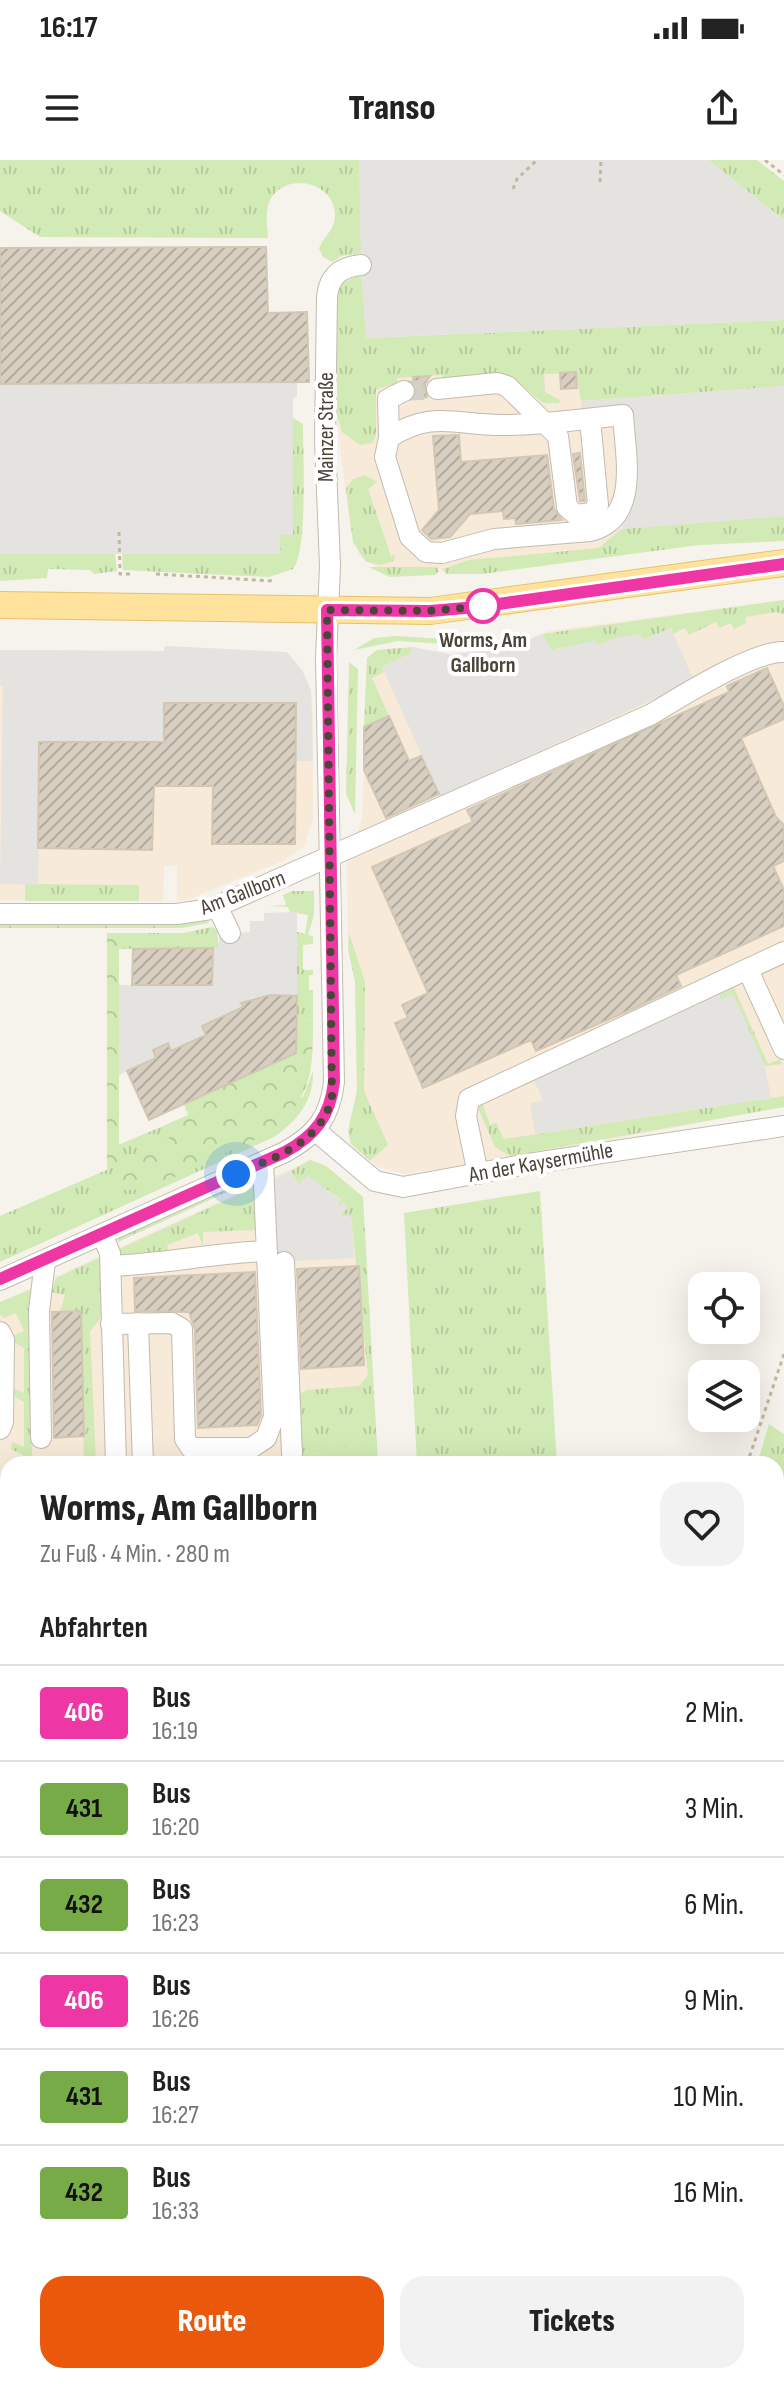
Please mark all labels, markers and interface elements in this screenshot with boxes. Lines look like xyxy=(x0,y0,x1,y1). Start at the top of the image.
text: 16:17 xyxy=(40,10,97,46)
icon: menu xyxy=(40,86,84,130)
icon: share xyxy=(700,86,744,130)
text: Transo xyxy=(348,87,436,130)
street label: Mainzer Straße xyxy=(313,372,340,482)
marker: Worms, Am Gallborn xyxy=(466,589,500,623)
place label: Worms, Am Gallborn xyxy=(439,627,527,679)
street label: Am Gallborn xyxy=(196,864,289,922)
street label: An der Kaysermühle xyxy=(466,1137,615,1189)
your location xyxy=(216,1154,256,1194)
map controls xyxy=(688,1272,760,1432)
button: locate xyxy=(688,1272,760,1344)
button: layers xyxy=(688,1360,760,1432)
button: heart xyxy=(660,1482,744,1566)
text: Worms, Am Gallborn xyxy=(40,1486,318,1531)
text: Zu Fuß · 4 Min. · 280 m xyxy=(40,1539,230,1570)
text: Abfahrten xyxy=(40,1610,148,1646)
text: Bus xyxy=(152,1680,191,1716)
text: 2 Min. xyxy=(685,1695,744,1731)
text: 406 xyxy=(64,1696,104,1729)
text: 16:19 xyxy=(152,1716,198,1747)
text: Bus xyxy=(152,1776,191,1812)
text: 3 Min. xyxy=(685,1791,744,1827)
text: 431 xyxy=(66,1792,102,1825)
text: 16:20 xyxy=(152,1812,200,1843)
text: Bus xyxy=(152,1872,191,1908)
text: 6 Min. xyxy=(684,1887,744,1923)
text: 432 xyxy=(65,1888,103,1921)
text: 16:23 xyxy=(152,1908,199,1939)
text: Bus xyxy=(152,1968,191,2004)
text: 9 Min. xyxy=(684,1983,744,2019)
text: 406 xyxy=(64,1984,104,2017)
text: 16:26 xyxy=(152,2004,200,2035)
text: Bus xyxy=(152,2064,191,2100)
text: 10 Min. xyxy=(673,2079,744,2115)
text: 431 xyxy=(66,2080,102,2113)
text: 16:27 xyxy=(152,2100,199,2131)
text: Bus xyxy=(152,2160,191,2196)
text: 16 Min. xyxy=(674,2175,744,2211)
text: 432 xyxy=(65,2176,103,2209)
text: 16:33 xyxy=(152,2196,199,2227)
button: Route xyxy=(40,2276,384,2368)
button: Tickets xyxy=(400,2276,744,2368)

